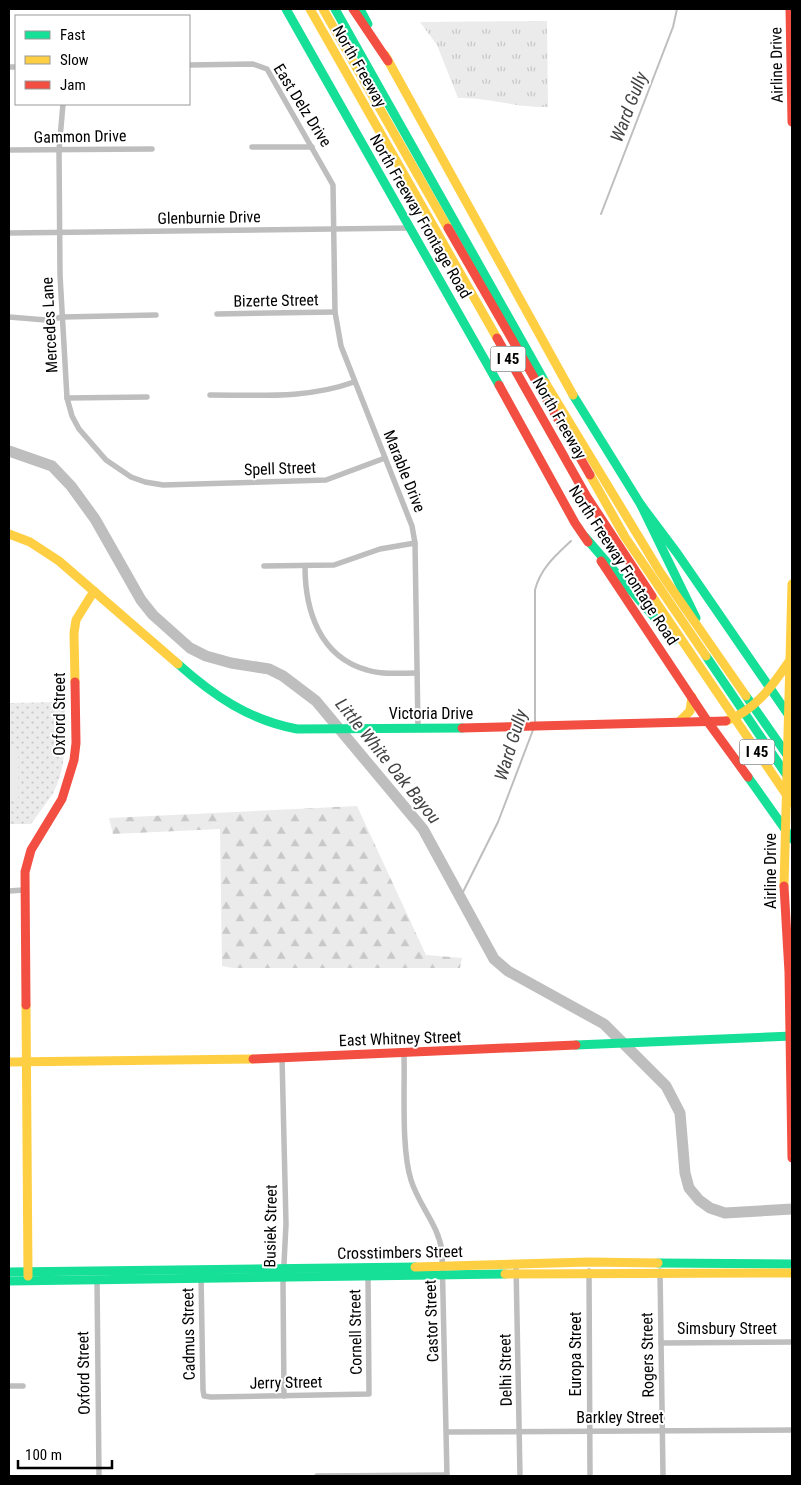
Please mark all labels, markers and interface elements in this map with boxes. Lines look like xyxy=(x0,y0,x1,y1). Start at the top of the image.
legend xyxy=(15,15,190,105)
street label: North Freeway xyxy=(329,22,391,111)
text: Fast xyxy=(60,26,85,44)
street label: Airline Drive xyxy=(766,27,787,103)
text: Slow xyxy=(60,51,89,69)
street label: East Delz Drive xyxy=(270,60,336,150)
water label: Ward Gully xyxy=(606,68,652,145)
text: Jam xyxy=(60,76,86,94)
street label: Gammon Drive xyxy=(34,126,126,147)
street label: North Freeway Frontage Road xyxy=(366,131,475,302)
street label: Glenburnie Drive xyxy=(157,207,261,228)
street label: Mercedes Lane xyxy=(37,276,62,373)
street label: Bizerte Street xyxy=(233,290,319,311)
road number: I 45 xyxy=(490,346,526,372)
street label: North Freeway xyxy=(529,374,591,463)
street label: Marable Drive xyxy=(380,427,430,515)
street label: Spell Street xyxy=(244,458,317,479)
street label: North Freeway Frontage Road xyxy=(565,482,682,649)
street label: Oxford Street xyxy=(50,672,69,756)
water label: Little White Oak Bayou xyxy=(331,694,446,828)
street label: Victoria Drive xyxy=(389,704,473,723)
water label: Ward Gully xyxy=(490,706,531,783)
road number: I 45 xyxy=(740,740,774,764)
street label: Airline Drive xyxy=(761,833,780,909)
street label: East Whitney Street xyxy=(338,1027,462,1050)
street label: Busiek Street xyxy=(260,1184,281,1268)
street label: Crosstimbers Street xyxy=(337,1242,463,1263)
street label: Castor Street xyxy=(421,1279,442,1363)
street label: Cadmus Street xyxy=(178,1287,199,1381)
street label: Cornell Street xyxy=(345,1289,366,1375)
street label: Europa Street xyxy=(566,1311,585,1397)
street label: Rogers Street xyxy=(637,1312,658,1398)
street label: Simsbury Street xyxy=(677,1319,777,1338)
street label: Oxford Street xyxy=(73,1331,94,1415)
street label: Delhi Street xyxy=(495,1333,516,1407)
street label: Jerry Street xyxy=(249,1372,323,1393)
street label: Barkley Street xyxy=(576,1408,664,1427)
scale bar xyxy=(18,1438,111,1470)
text: 100 m xyxy=(25,1446,62,1464)

